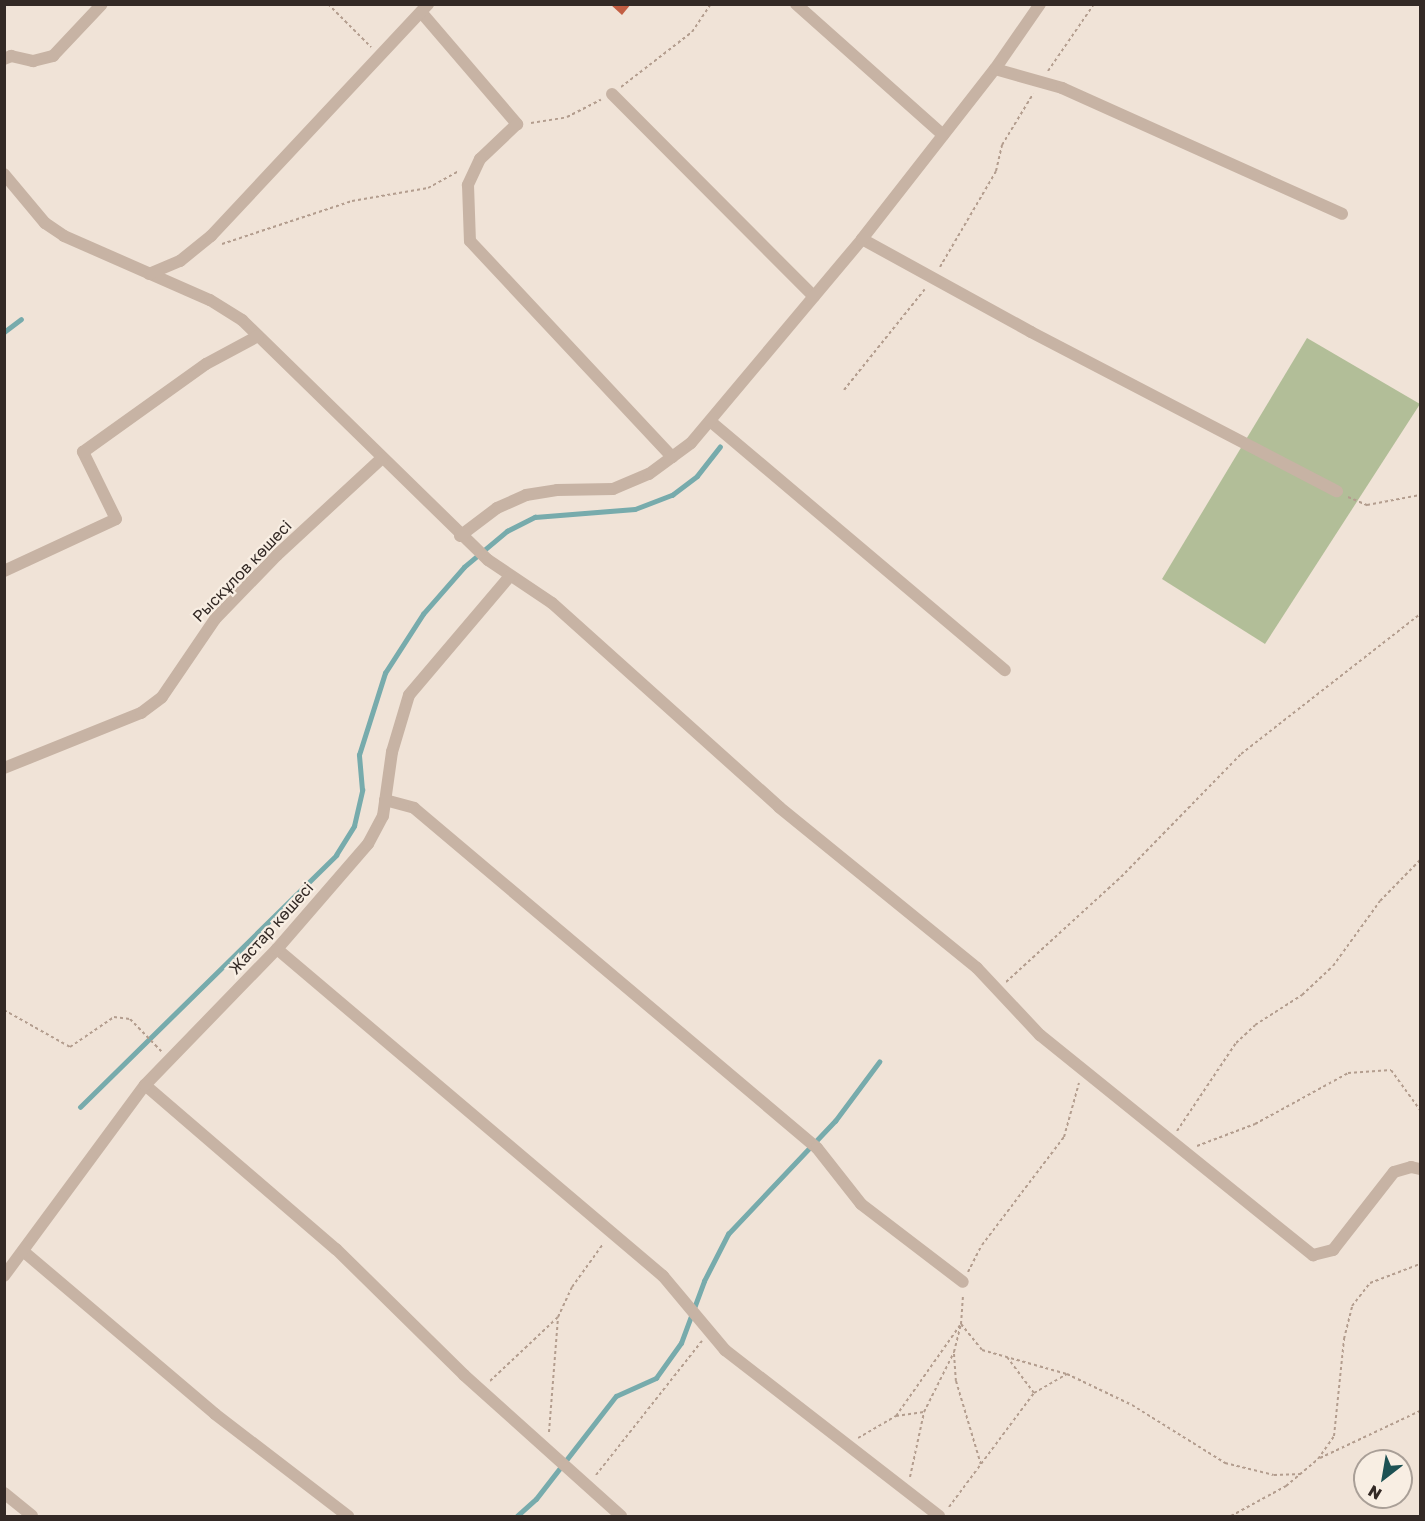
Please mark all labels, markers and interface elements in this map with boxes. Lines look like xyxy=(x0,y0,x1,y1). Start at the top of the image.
street label: Рыскұлов көшесі xyxy=(188,516,296,626)
street label: Жастар көшесі xyxy=(225,878,317,978)
north arrow xyxy=(1353,1449,1413,1509)
text: N xyxy=(1364,1481,1385,1504)

